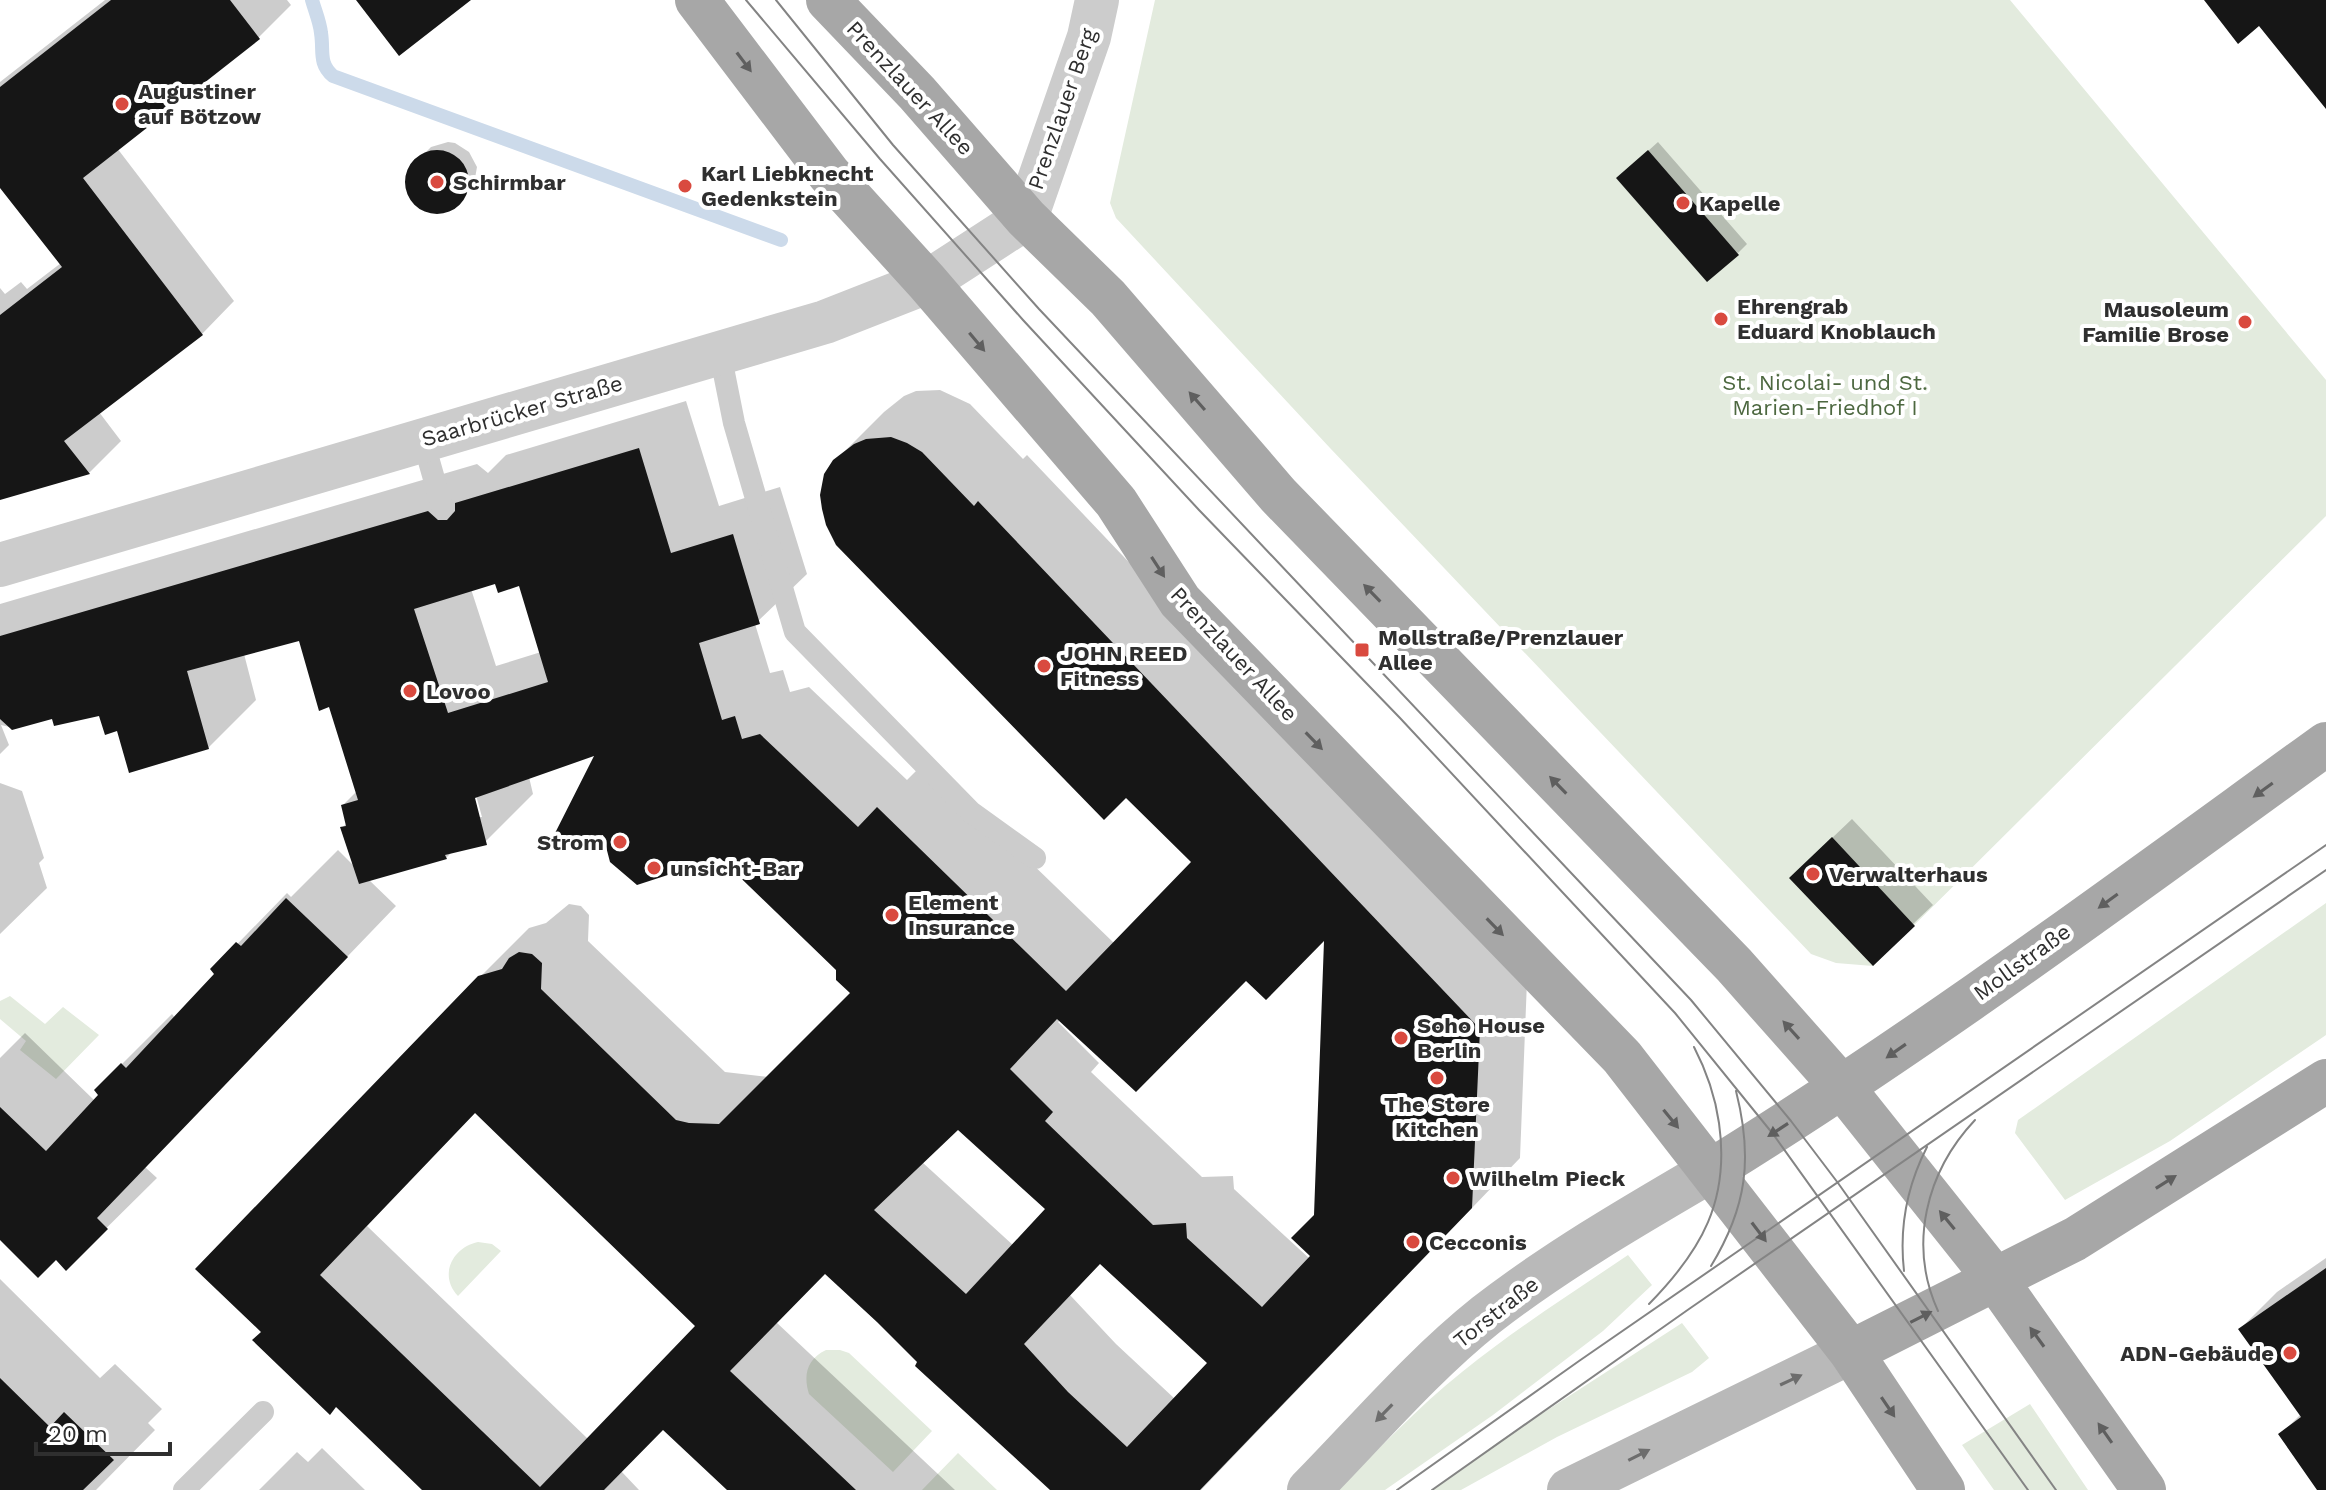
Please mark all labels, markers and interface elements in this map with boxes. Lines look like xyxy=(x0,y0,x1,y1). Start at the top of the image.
street label: Prenzlauer Allee xyxy=(842,16,978,160)
street label: Prenzlauer Berg xyxy=(1023,25,1101,193)
one-way arrow xyxy=(736,52,752,72)
place label: Augustiner auf Bötzow xyxy=(138,79,261,129)
marker: Augustiner auf Bötzow xyxy=(113,95,131,113)
place label: Karl Liebknecht Gedenkstein xyxy=(701,161,874,211)
place label: Schirmbar xyxy=(453,170,566,195)
marker: Schirmbar xyxy=(428,173,446,191)
marker: Karl Liebknecht Gedenkstein xyxy=(676,177,694,195)
place label: Kapelle xyxy=(1699,191,1781,216)
marker: Kapelle xyxy=(1674,194,1692,212)
place label: Ehrengrab Eduard Knoblauch xyxy=(1737,294,1936,344)
place label: Mausoleum Familie Brose xyxy=(2082,297,2229,347)
marker: Ehrengrab Eduard Knoblauch xyxy=(1712,310,1730,328)
marker: Mausoleum Familie Brose xyxy=(2236,313,2254,331)
one-way arrow xyxy=(968,332,985,353)
street label: Saarbrücker Straße xyxy=(419,370,625,452)
park label: St. Nicolai- und St. Marien-Friedhof I xyxy=(1722,370,1928,420)
one-way arrow xyxy=(1188,392,1206,411)
one-way arrow xyxy=(1150,557,1165,578)
street label: Prenzlauer Allee xyxy=(1166,582,1302,726)
one-way arrow xyxy=(1363,584,1382,603)
place label: Mollstraße/Prenzlauer Allee xyxy=(1378,625,1624,675)
place label: JOHN REED Fitness xyxy=(1060,641,1187,691)
marker: Mollstraße/Prenzlauer Allee xyxy=(1353,641,1371,659)
marker: JOHN REED Fitness xyxy=(1035,657,1053,675)
place label: Lovoo xyxy=(426,679,491,704)
marker: Lovoo xyxy=(401,682,419,700)
one-way arrow xyxy=(1305,731,1323,750)
one-way arrow xyxy=(1549,776,1568,795)
one-way arrow xyxy=(2252,781,2273,797)
place label: Strom xyxy=(537,830,604,855)
marker: Strom xyxy=(611,833,629,851)
place label: unsicht-Bar xyxy=(670,856,800,881)
marker: unsicht-Bar xyxy=(645,859,663,877)
place label: Verwalterhaus xyxy=(1829,862,1988,887)
marker: Verwalterhaus xyxy=(1804,865,1822,883)
place label: Element Insurance xyxy=(908,890,1015,940)
one-way arrow xyxy=(2098,893,2119,908)
marker: Element Insurance xyxy=(883,906,901,924)
one-way arrow xyxy=(1486,917,1504,936)
street label: Mollstraße xyxy=(1969,919,2075,1005)
place label: Soho House Berlin xyxy=(1417,1013,1545,1063)
one-way arrow xyxy=(1783,1021,1801,1040)
marker: Soho House Berlin xyxy=(1392,1029,1410,1047)
one-way arrow xyxy=(1886,1043,1907,1058)
marker: The Store Kitchen xyxy=(1428,1069,1446,1087)
place label: The Store Kitchen xyxy=(1384,1092,1490,1142)
one-way arrow xyxy=(1662,1109,1679,1129)
one-way arrow xyxy=(1767,1122,1789,1137)
place label: Wilhelm Pieck xyxy=(1469,1166,1625,1191)
marker: Wilhelm Pieck xyxy=(1444,1169,1462,1187)
one-way arrow xyxy=(2155,1176,2177,1190)
one-way arrow xyxy=(1939,1210,1956,1230)
one-way arrow xyxy=(1751,1222,1767,1243)
place label: Cecconis xyxy=(1429,1230,1527,1255)
marker: Cecconis xyxy=(1404,1233,1422,1251)
street label: Torstraße xyxy=(1449,1271,1543,1353)
one-way arrow xyxy=(1909,1310,1932,1323)
one-way arrow xyxy=(2030,1326,2046,1347)
place label: ADN-Gebäude xyxy=(2120,1341,2274,1366)
marker: ADN-Gebäude xyxy=(2281,1344,2299,1362)
one-way arrow xyxy=(1779,1373,1803,1387)
one-way arrow xyxy=(1880,1397,1895,1418)
one-way arrow xyxy=(1375,1403,1394,1422)
scale bar xyxy=(36,1406,170,1456)
text: 20 m xyxy=(48,1420,108,1448)
one-way arrow xyxy=(2098,1423,2113,1444)
one-way arrow xyxy=(1627,1448,1650,1462)

